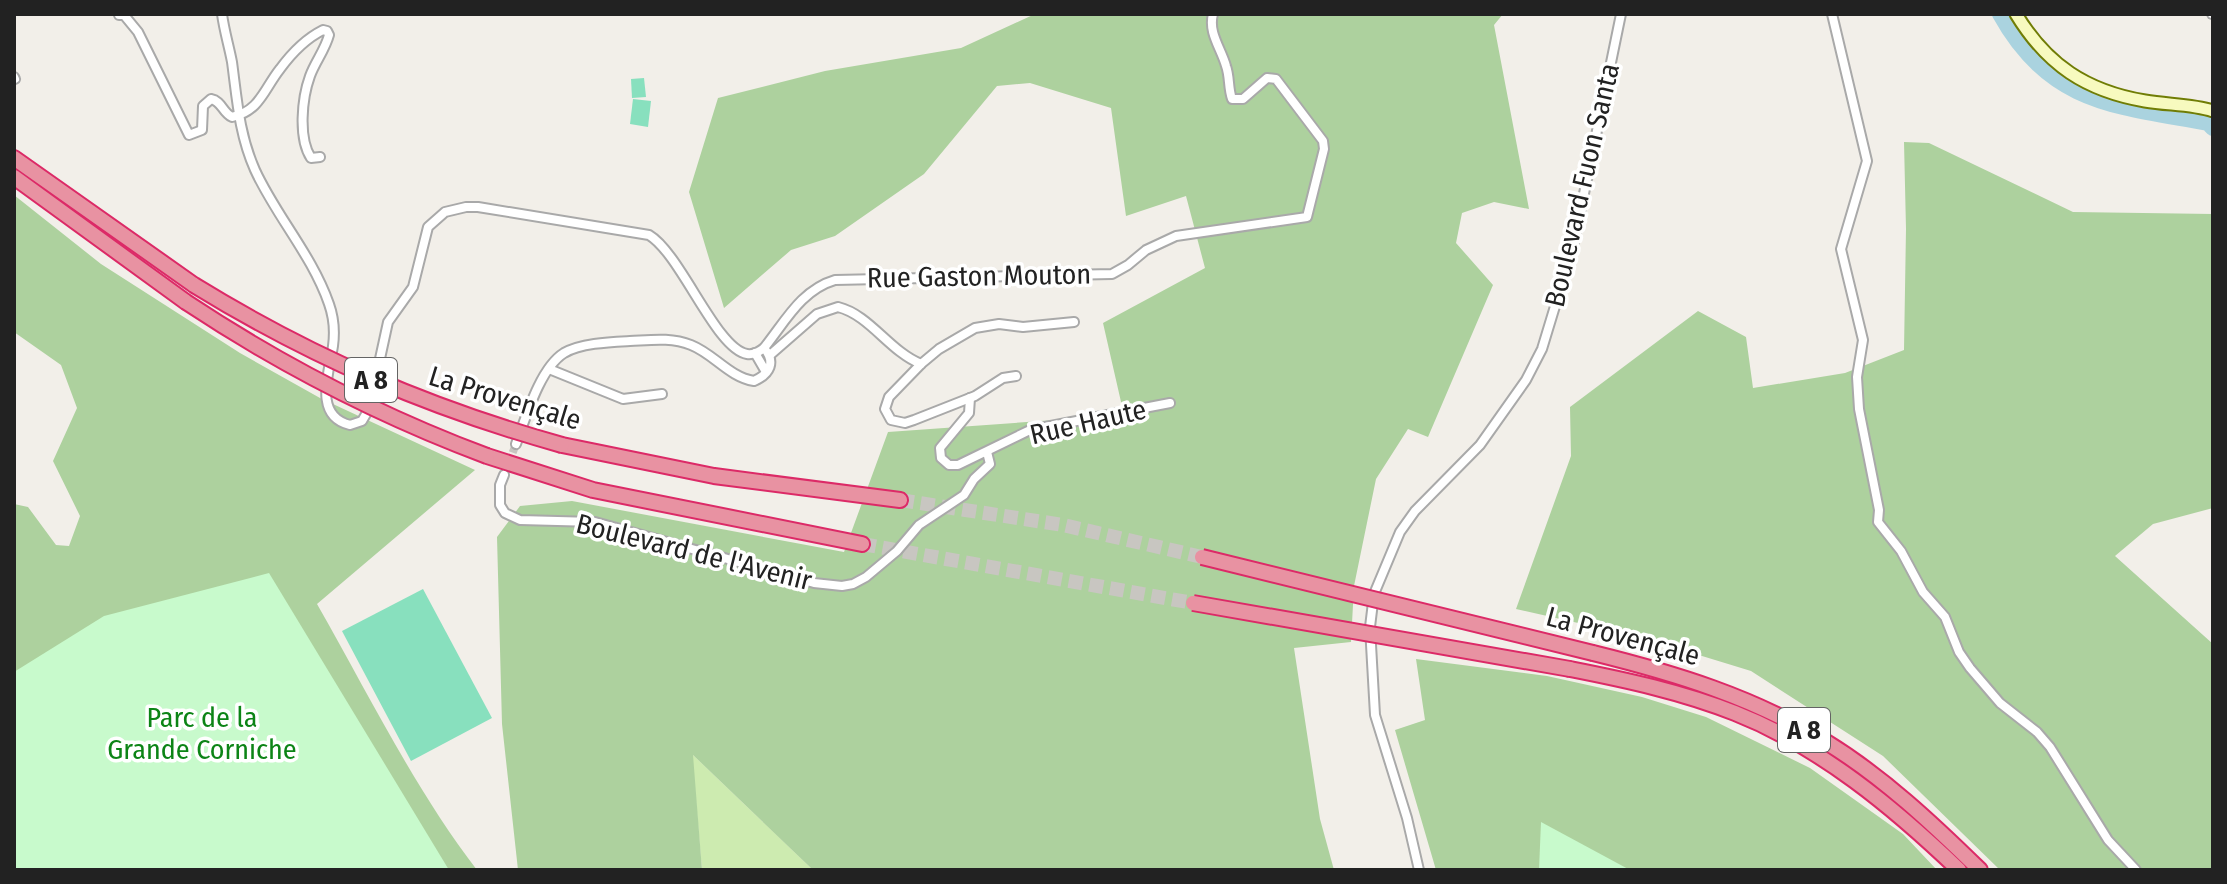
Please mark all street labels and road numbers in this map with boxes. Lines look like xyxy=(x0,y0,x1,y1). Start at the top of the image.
street label: Boulevard Fuon Santa xyxy=(1538,60,1626,310)
street label: Rue Gaston Mouton xyxy=(867,258,1091,294)
road number: A 8 xyxy=(345,358,397,402)
street label: La Provençale xyxy=(425,359,585,437)
street label: Rue Haute xyxy=(1027,393,1149,451)
street label: Boulevard de l'Avenir xyxy=(573,507,815,597)
street label: La Provençale xyxy=(1543,600,1703,672)
road number: A 8 xyxy=(1778,708,1830,752)

